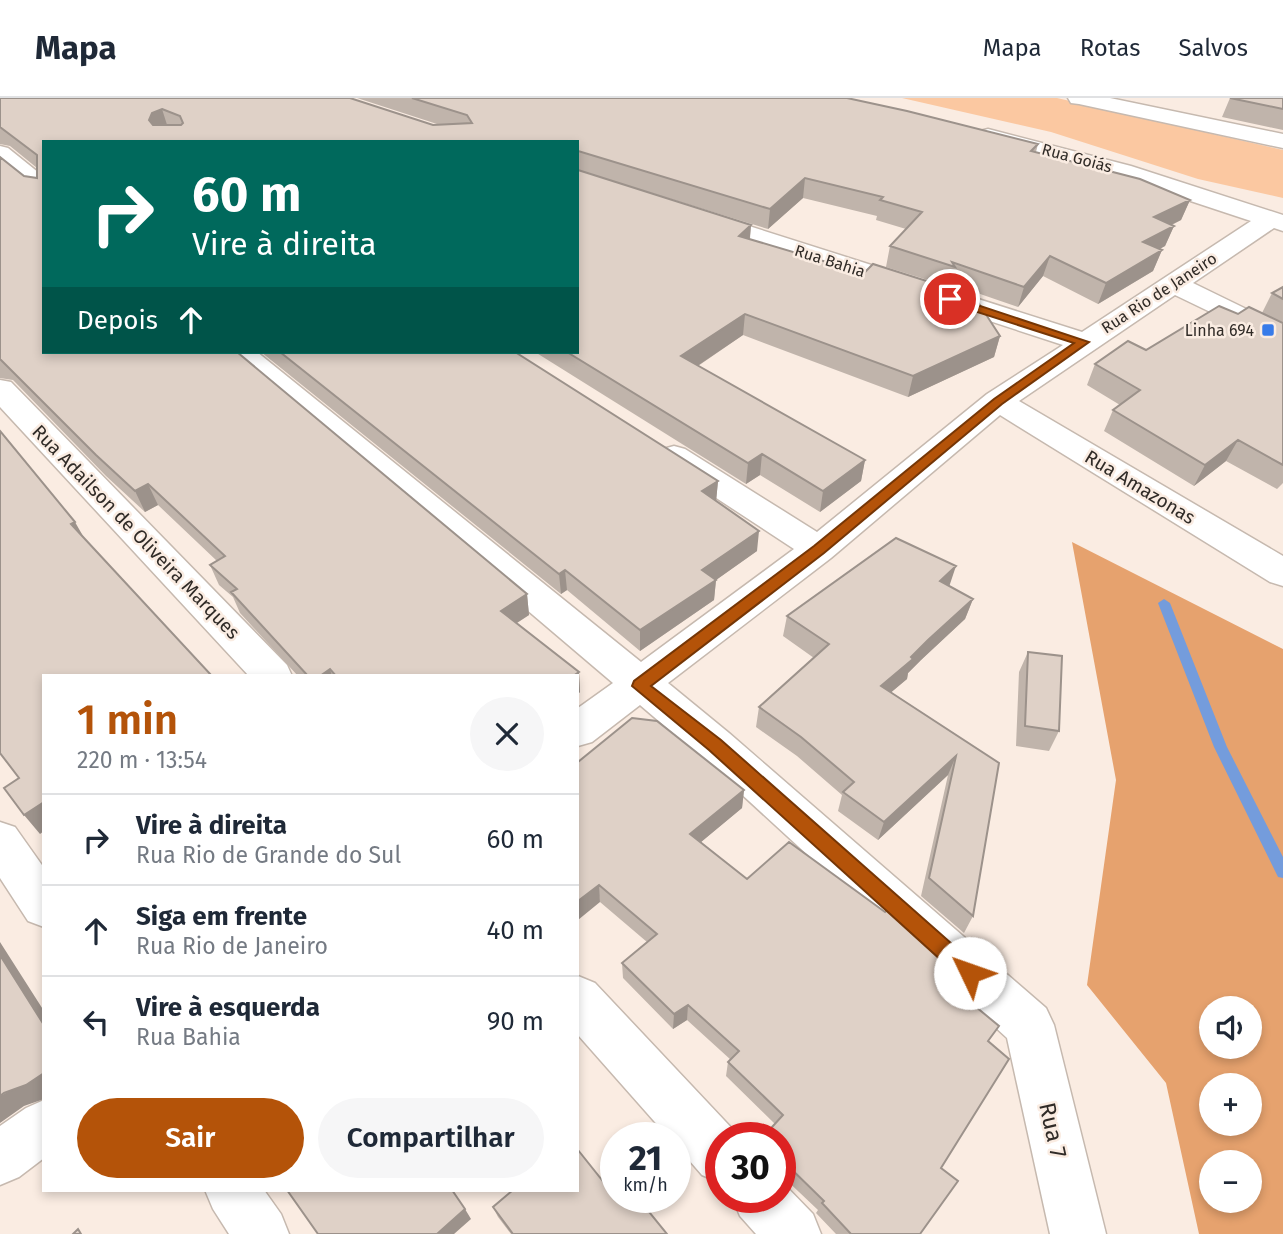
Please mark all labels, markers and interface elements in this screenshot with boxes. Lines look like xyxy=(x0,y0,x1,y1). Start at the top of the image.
text: Mapa xyxy=(35,28,116,68)
text: Mapa xyxy=(983,34,1042,62)
text: Rotas xyxy=(1080,34,1140,62)
text: Salvos xyxy=(1178,34,1248,62)
street label: Rua Goiás xyxy=(1040,140,1114,176)
text: 60 m xyxy=(192,165,301,224)
icon: right xyxy=(77,168,168,259)
text: Vire à direita xyxy=(192,225,377,263)
street label: Rua Bahia xyxy=(792,241,868,281)
street label: Rua Rio de Janeiro xyxy=(1098,249,1220,337)
pin xyxy=(920,269,980,329)
icon: arrive xyxy=(931,280,969,318)
icon: ahead xyxy=(172,301,210,339)
text: Depois xyxy=(77,305,158,336)
place label: Linha 694 xyxy=(1185,321,1254,340)
marker: Linha 694 xyxy=(1260,322,1276,338)
street label: Rua Adailson de Oliveira Marques xyxy=(27,420,245,644)
street label: Rua Amazonas xyxy=(1081,445,1200,529)
text: 1 min xyxy=(77,695,178,745)
button: close xyxy=(470,697,544,771)
text: 220 m · 13:54 xyxy=(77,746,207,774)
text: Vire à direita xyxy=(136,810,287,841)
icon: right xyxy=(77,821,115,859)
text: 60 m xyxy=(486,824,544,855)
text: Rua Rio de Grande do Sul xyxy=(136,841,401,869)
text: Siga em frente xyxy=(136,901,307,932)
icon: ahead xyxy=(77,912,115,950)
text: 40 m xyxy=(486,915,544,946)
text: Rua Rio de Janeiro xyxy=(136,932,328,960)
position arrow xyxy=(933,936,1007,1010)
text: Vire à esquerda xyxy=(136,992,320,1023)
map controls xyxy=(1199,996,1262,1213)
button: sound xyxy=(1199,996,1262,1059)
icon: left xyxy=(77,1003,115,1041)
text: 90 m xyxy=(487,1006,544,1037)
text: Rua Bahia xyxy=(136,1023,241,1051)
button: + xyxy=(1199,1073,1262,1136)
button: Sair xyxy=(77,1098,304,1178)
button: Compartilhar xyxy=(318,1098,544,1178)
street label: Rua 7 xyxy=(1033,1100,1073,1160)
speed limit sign: 30 xyxy=(705,1122,796,1213)
text: 21 xyxy=(629,1137,662,1179)
button: − xyxy=(1199,1150,1262,1213)
text: km/h xyxy=(623,1174,668,1196)

